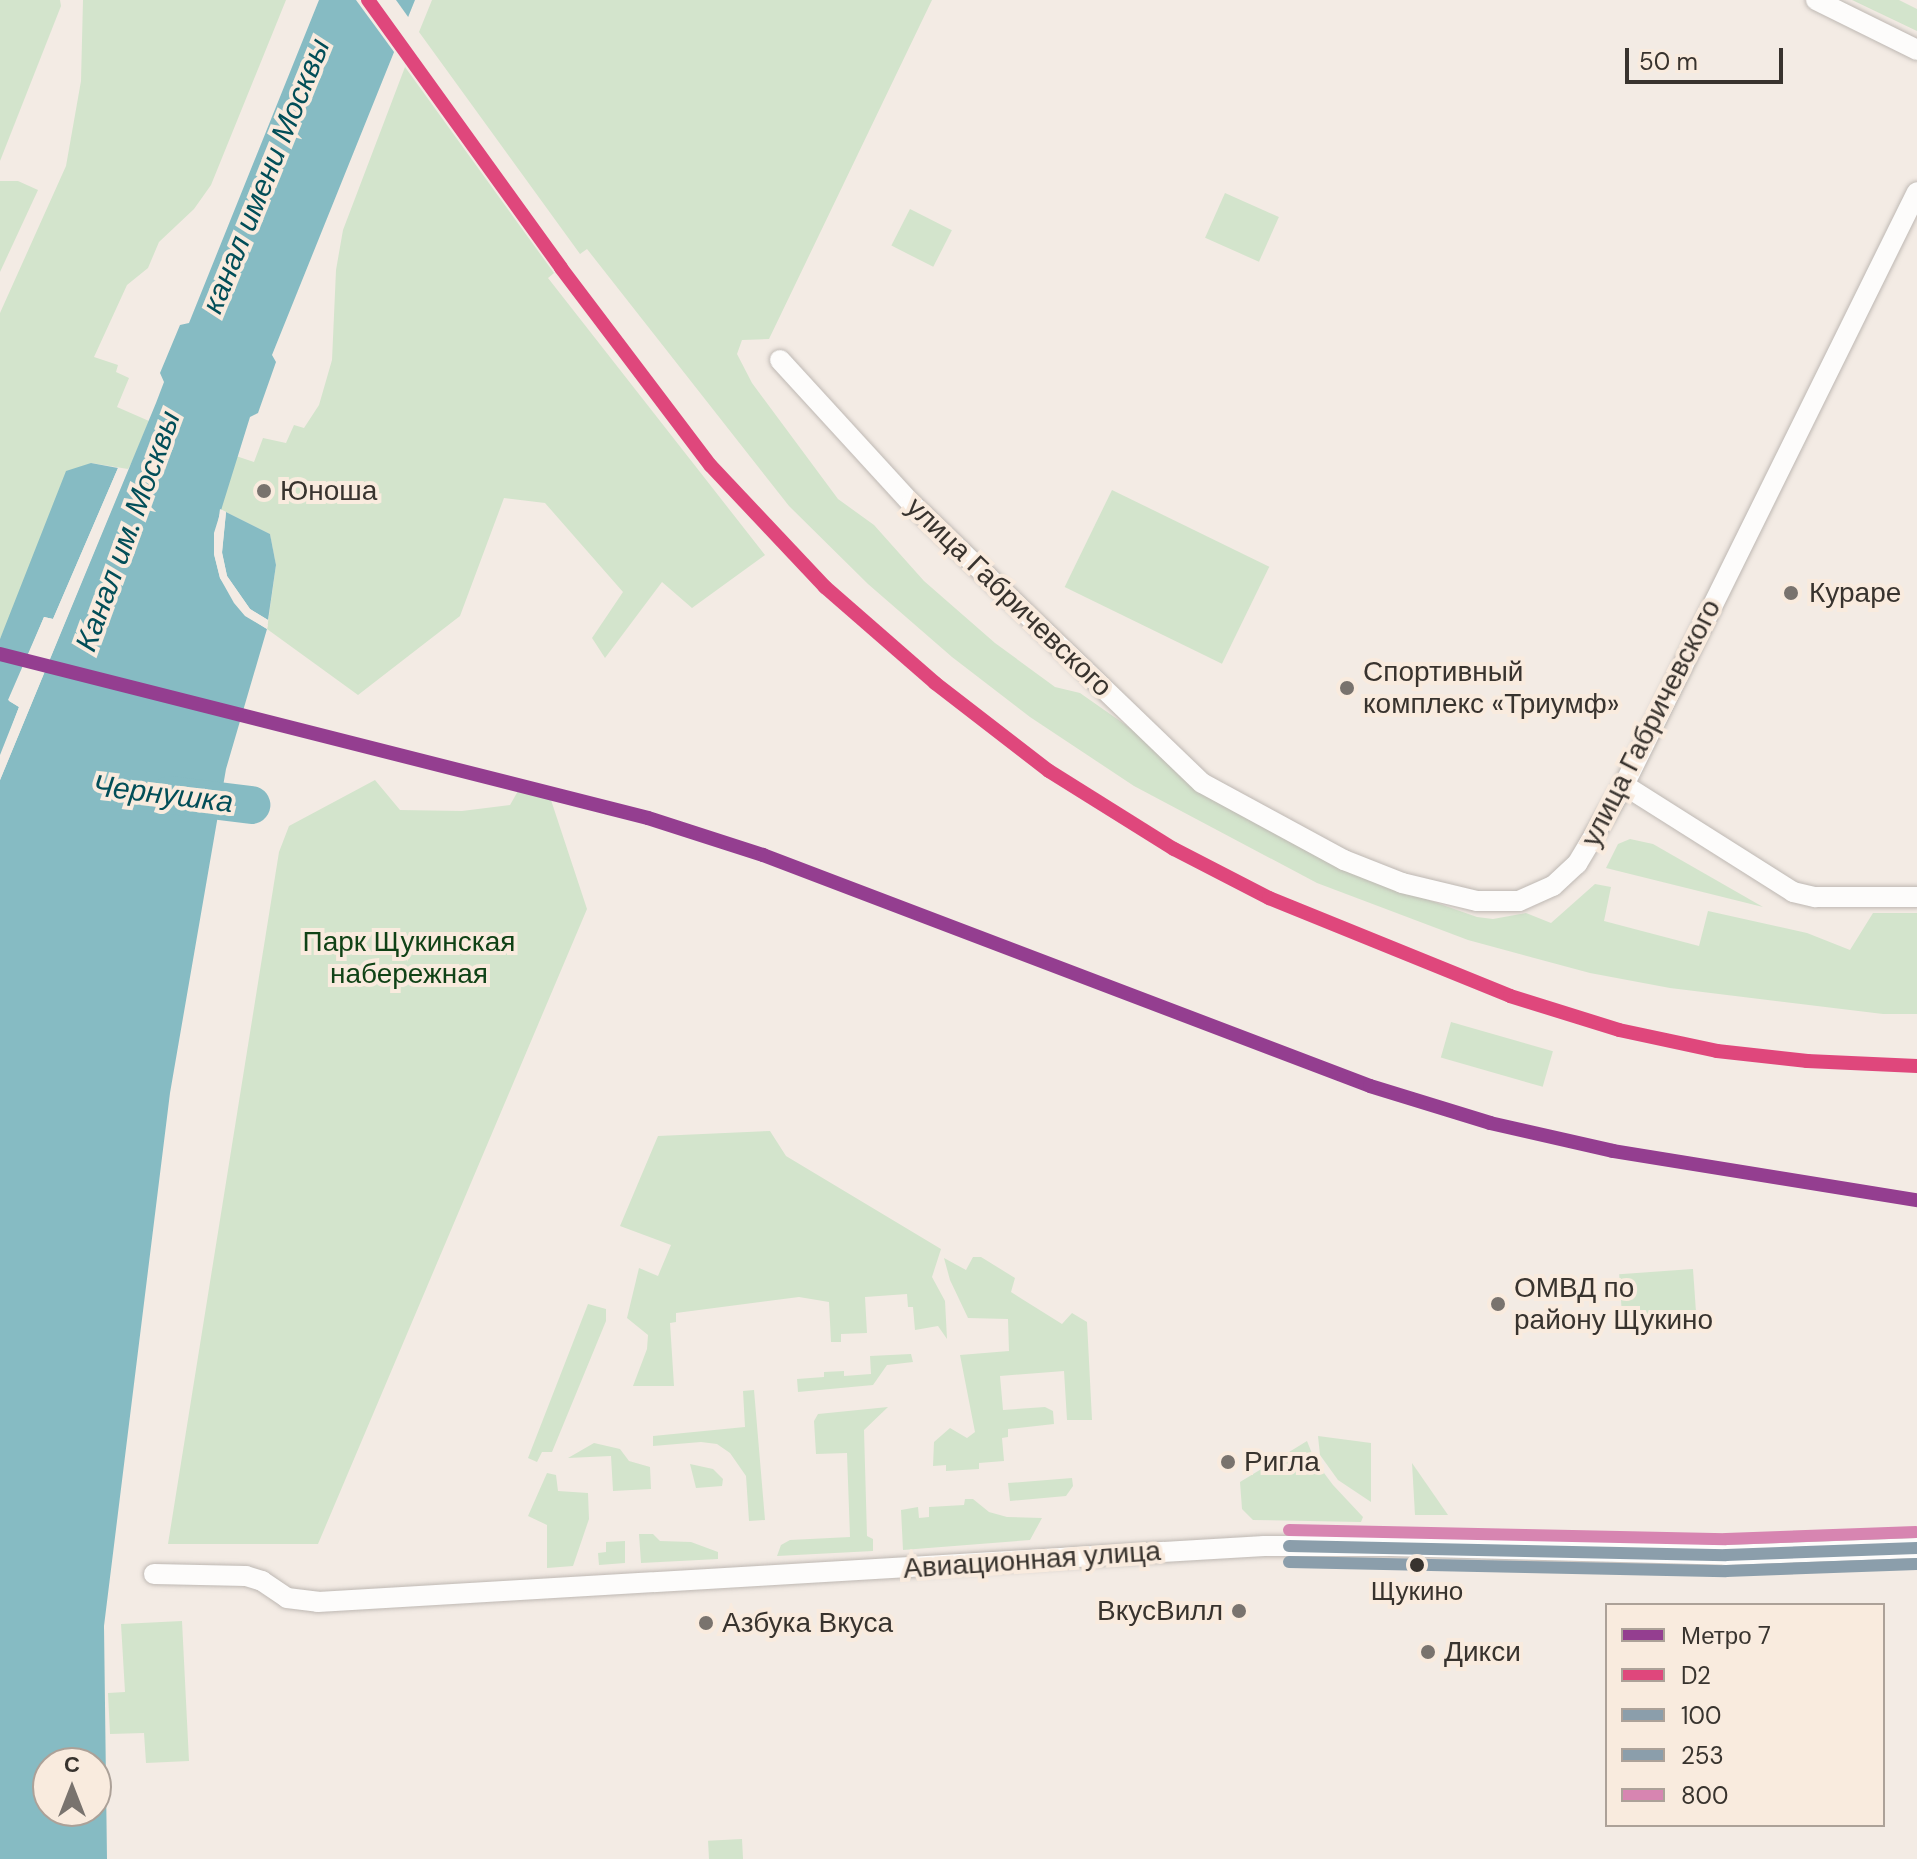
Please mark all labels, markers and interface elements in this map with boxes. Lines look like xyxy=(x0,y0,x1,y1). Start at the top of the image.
scale bar xyxy=(1629,32,1787,82)
water label: канал имени Москвы xyxy=(194,33,338,319)
text: 50 m xyxy=(1639,46,1698,77)
water label: Канал им. Москвы xyxy=(68,406,188,656)
place label: Юноша xyxy=(280,474,377,508)
marker: Юноша xyxy=(255,482,273,500)
street label: улица Габричевского xyxy=(899,490,1119,704)
place label: Кураре xyxy=(1809,576,1901,610)
marker: Кураре xyxy=(1780,582,1802,604)
street label: улица Габричевского xyxy=(1574,594,1728,852)
place label: Спортивный комплекс «Триумф» xyxy=(1363,655,1620,721)
marker: Спортивный комплекс «Триумф» xyxy=(1338,679,1356,697)
water label: Чернушка xyxy=(91,768,235,820)
park label: Парк Щукинская набережная xyxy=(303,925,515,991)
place label: ОМВД по району Щукино xyxy=(1514,1271,1713,1337)
marker: ОМВД по району Щукино xyxy=(1489,1295,1507,1313)
place label: Ригла xyxy=(1244,1445,1320,1479)
marker: Ригла xyxy=(1219,1453,1237,1471)
street label: Авиационная улица xyxy=(902,1534,1162,1586)
marker: Щукино xyxy=(1409,1557,1425,1573)
place label: Щукино xyxy=(1371,1576,1463,1608)
place label: ВкусВилл xyxy=(1097,1594,1223,1628)
marker: ВкусВилл xyxy=(1230,1602,1248,1620)
legend xyxy=(1605,1603,1885,1827)
place label: Азбука Вкуса xyxy=(722,1606,893,1640)
marker: Азбука Вкуса xyxy=(697,1614,715,1632)
text: Метро 7 xyxy=(1681,1620,1771,1651)
place label: Дикси xyxy=(1444,1635,1521,1669)
marker: Дикси xyxy=(1419,1643,1437,1661)
text: D2 xyxy=(1681,1660,1711,1691)
text: 100 xyxy=(1681,1700,1721,1731)
text: 253 xyxy=(1681,1740,1724,1771)
north arrow xyxy=(32,1747,112,1827)
text: С xyxy=(64,1750,80,1779)
text: 800 xyxy=(1681,1780,1728,1811)

